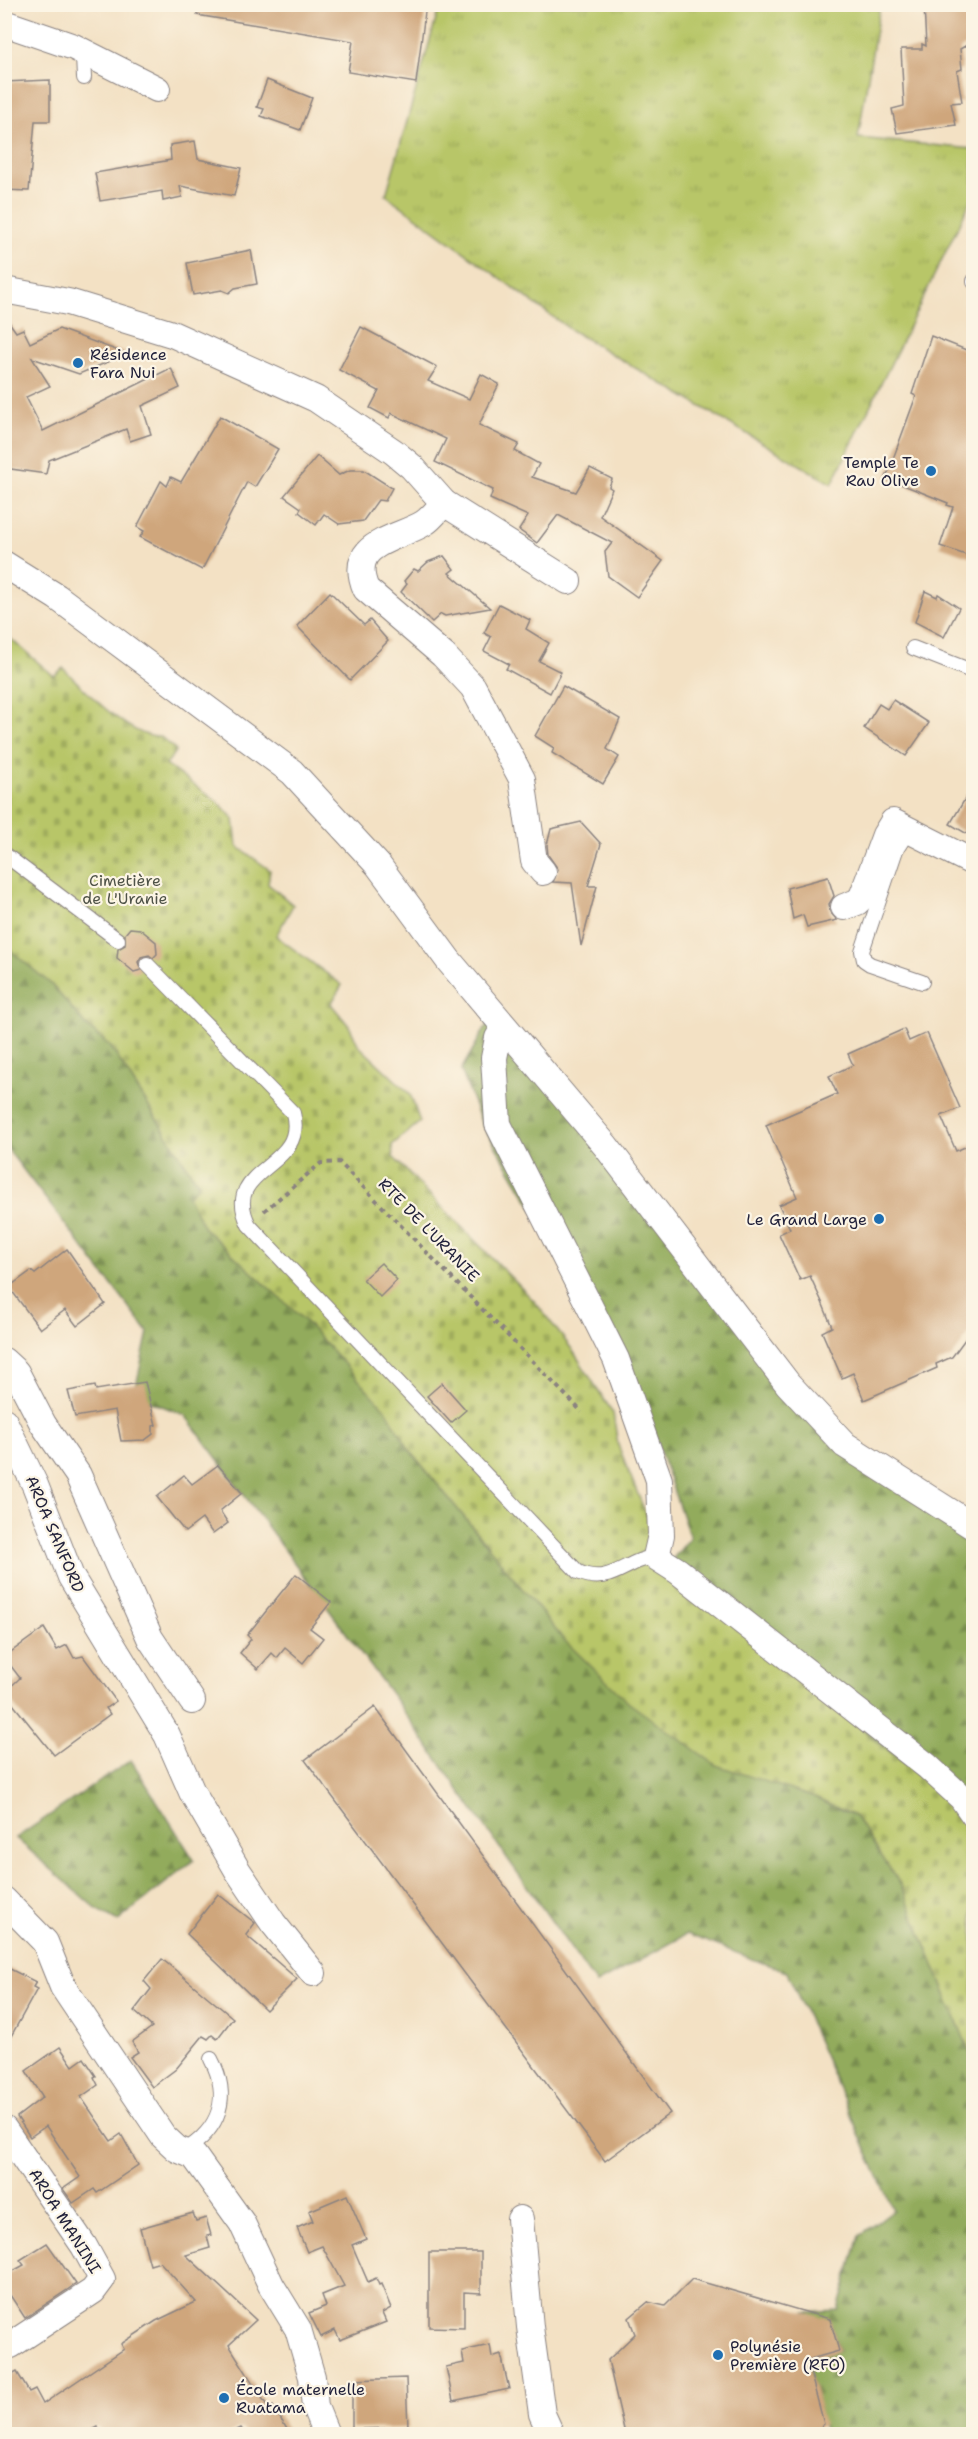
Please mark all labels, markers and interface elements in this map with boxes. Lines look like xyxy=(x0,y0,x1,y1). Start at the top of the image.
place label: Résidence Fara Nui xyxy=(90,344,167,383)
marker: Résidence Fara Nui xyxy=(71,356,85,370)
place label: Temple Te Rau Olive xyxy=(843,452,919,491)
marker: Temple Te Rau Olive xyxy=(924,464,938,478)
park label: Cimetière de L'Uranie xyxy=(82,870,168,909)
street label: RTE DE L'URANIE xyxy=(374,1174,484,1286)
place label: Le Grand Large xyxy=(746,1209,867,1230)
marker: Le Grand Large xyxy=(872,1212,886,1226)
street label: AROA SANFORD xyxy=(21,1472,89,1596)
street label: AROA MANINI xyxy=(24,2165,106,2278)
place label: Polynésie Première (RFO) xyxy=(730,2336,845,2375)
marker: Polynésie Première (RFO) xyxy=(711,2348,725,2362)
place label: École maternelle Ruatama xyxy=(236,2379,365,2418)
marker: École maternelle Ruatama xyxy=(217,2391,231,2405)

